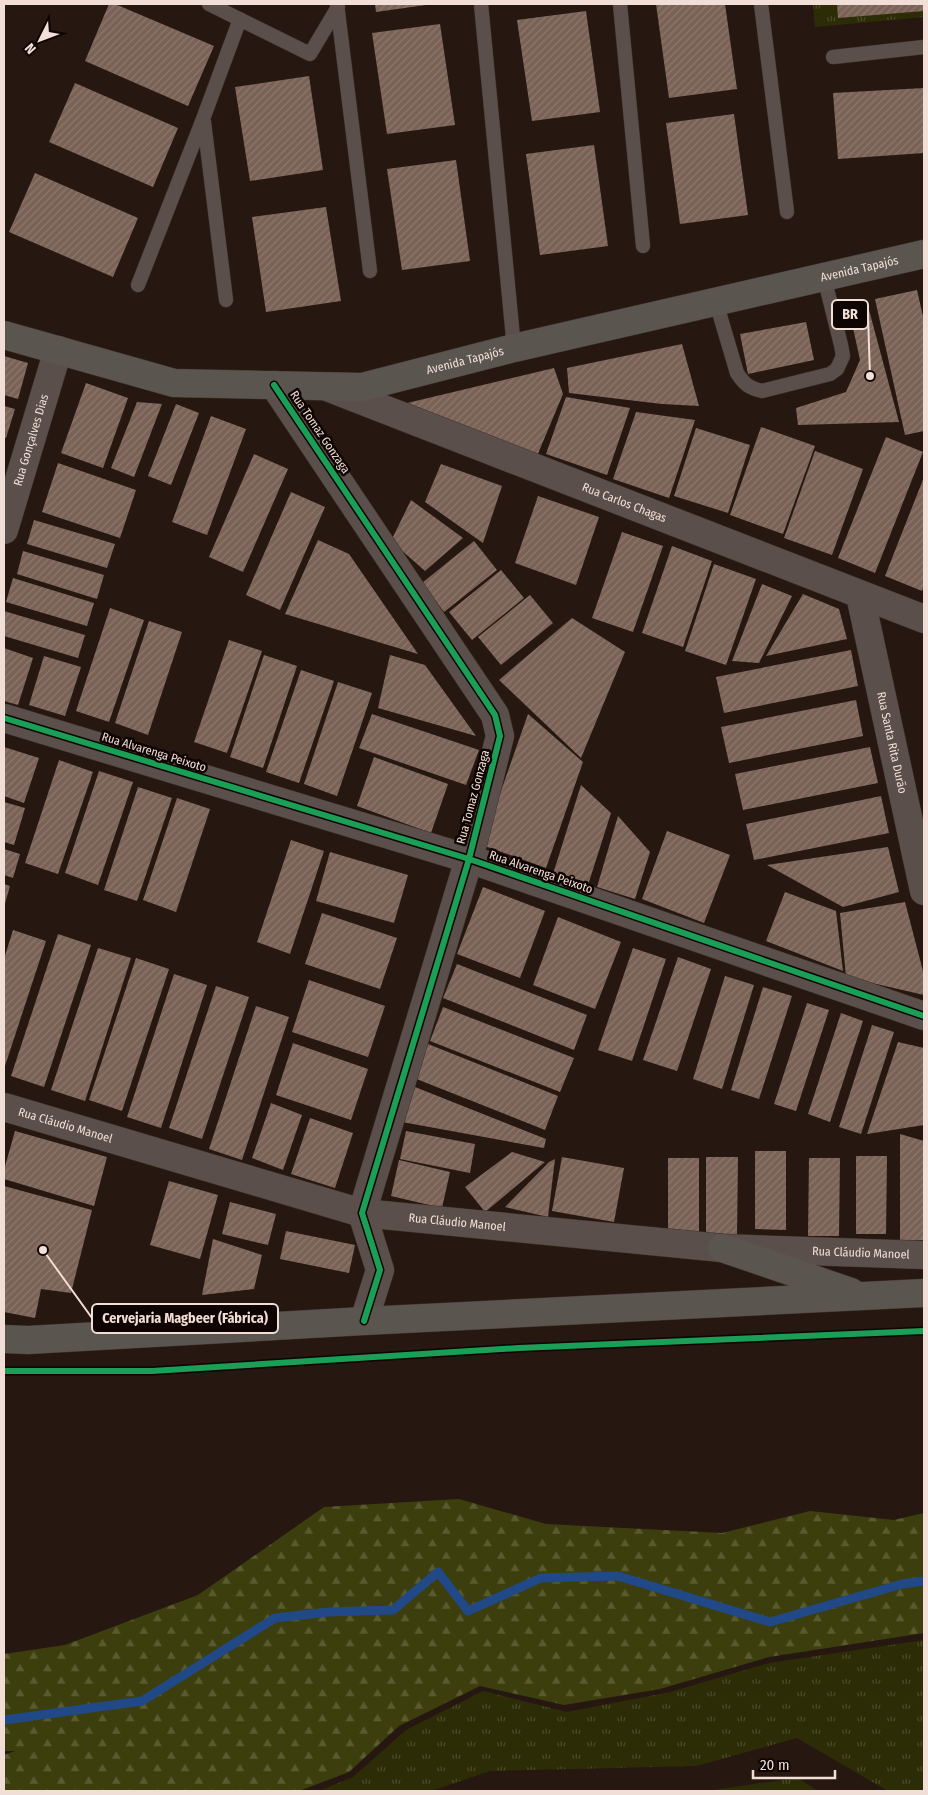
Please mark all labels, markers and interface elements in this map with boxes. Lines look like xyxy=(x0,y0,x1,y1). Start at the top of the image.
north arrow xyxy=(15,15,65,65)
text: N xyxy=(22,40,40,57)
street label: Avenida Tapajós xyxy=(819,253,900,285)
callout: BR xyxy=(832,300,868,329)
text: BR xyxy=(842,306,858,323)
street label: Avenida Tapajós xyxy=(425,344,505,377)
street label: Rua Tomaz Gonzaga xyxy=(287,388,353,476)
street label: Rua Gonçalves Dias xyxy=(11,392,51,488)
street label: Rua Carlos Chagas xyxy=(580,480,669,525)
street label: Rua Santa Rita Durão xyxy=(874,690,910,795)
street label: Rua Alvarenga Peixoto xyxy=(100,729,208,775)
street label: Rua Tomaz Gonzaga xyxy=(454,748,492,845)
street label: Rua Alvarenga Peixoto xyxy=(487,848,595,896)
street label: Rua Cláudio Manoel xyxy=(17,1105,114,1146)
street label: Rua Cláudio Manoel xyxy=(408,1211,506,1234)
street label: Rua Cláudio Manoel xyxy=(812,1244,910,1261)
callout: Cervejaria Magbeer (Fábrica) xyxy=(92,1304,278,1333)
text: Cervejaria Magbeer (Fábrica) xyxy=(102,1310,268,1327)
scale bar xyxy=(753,1748,836,1780)
text: 20 m xyxy=(760,1756,790,1774)

